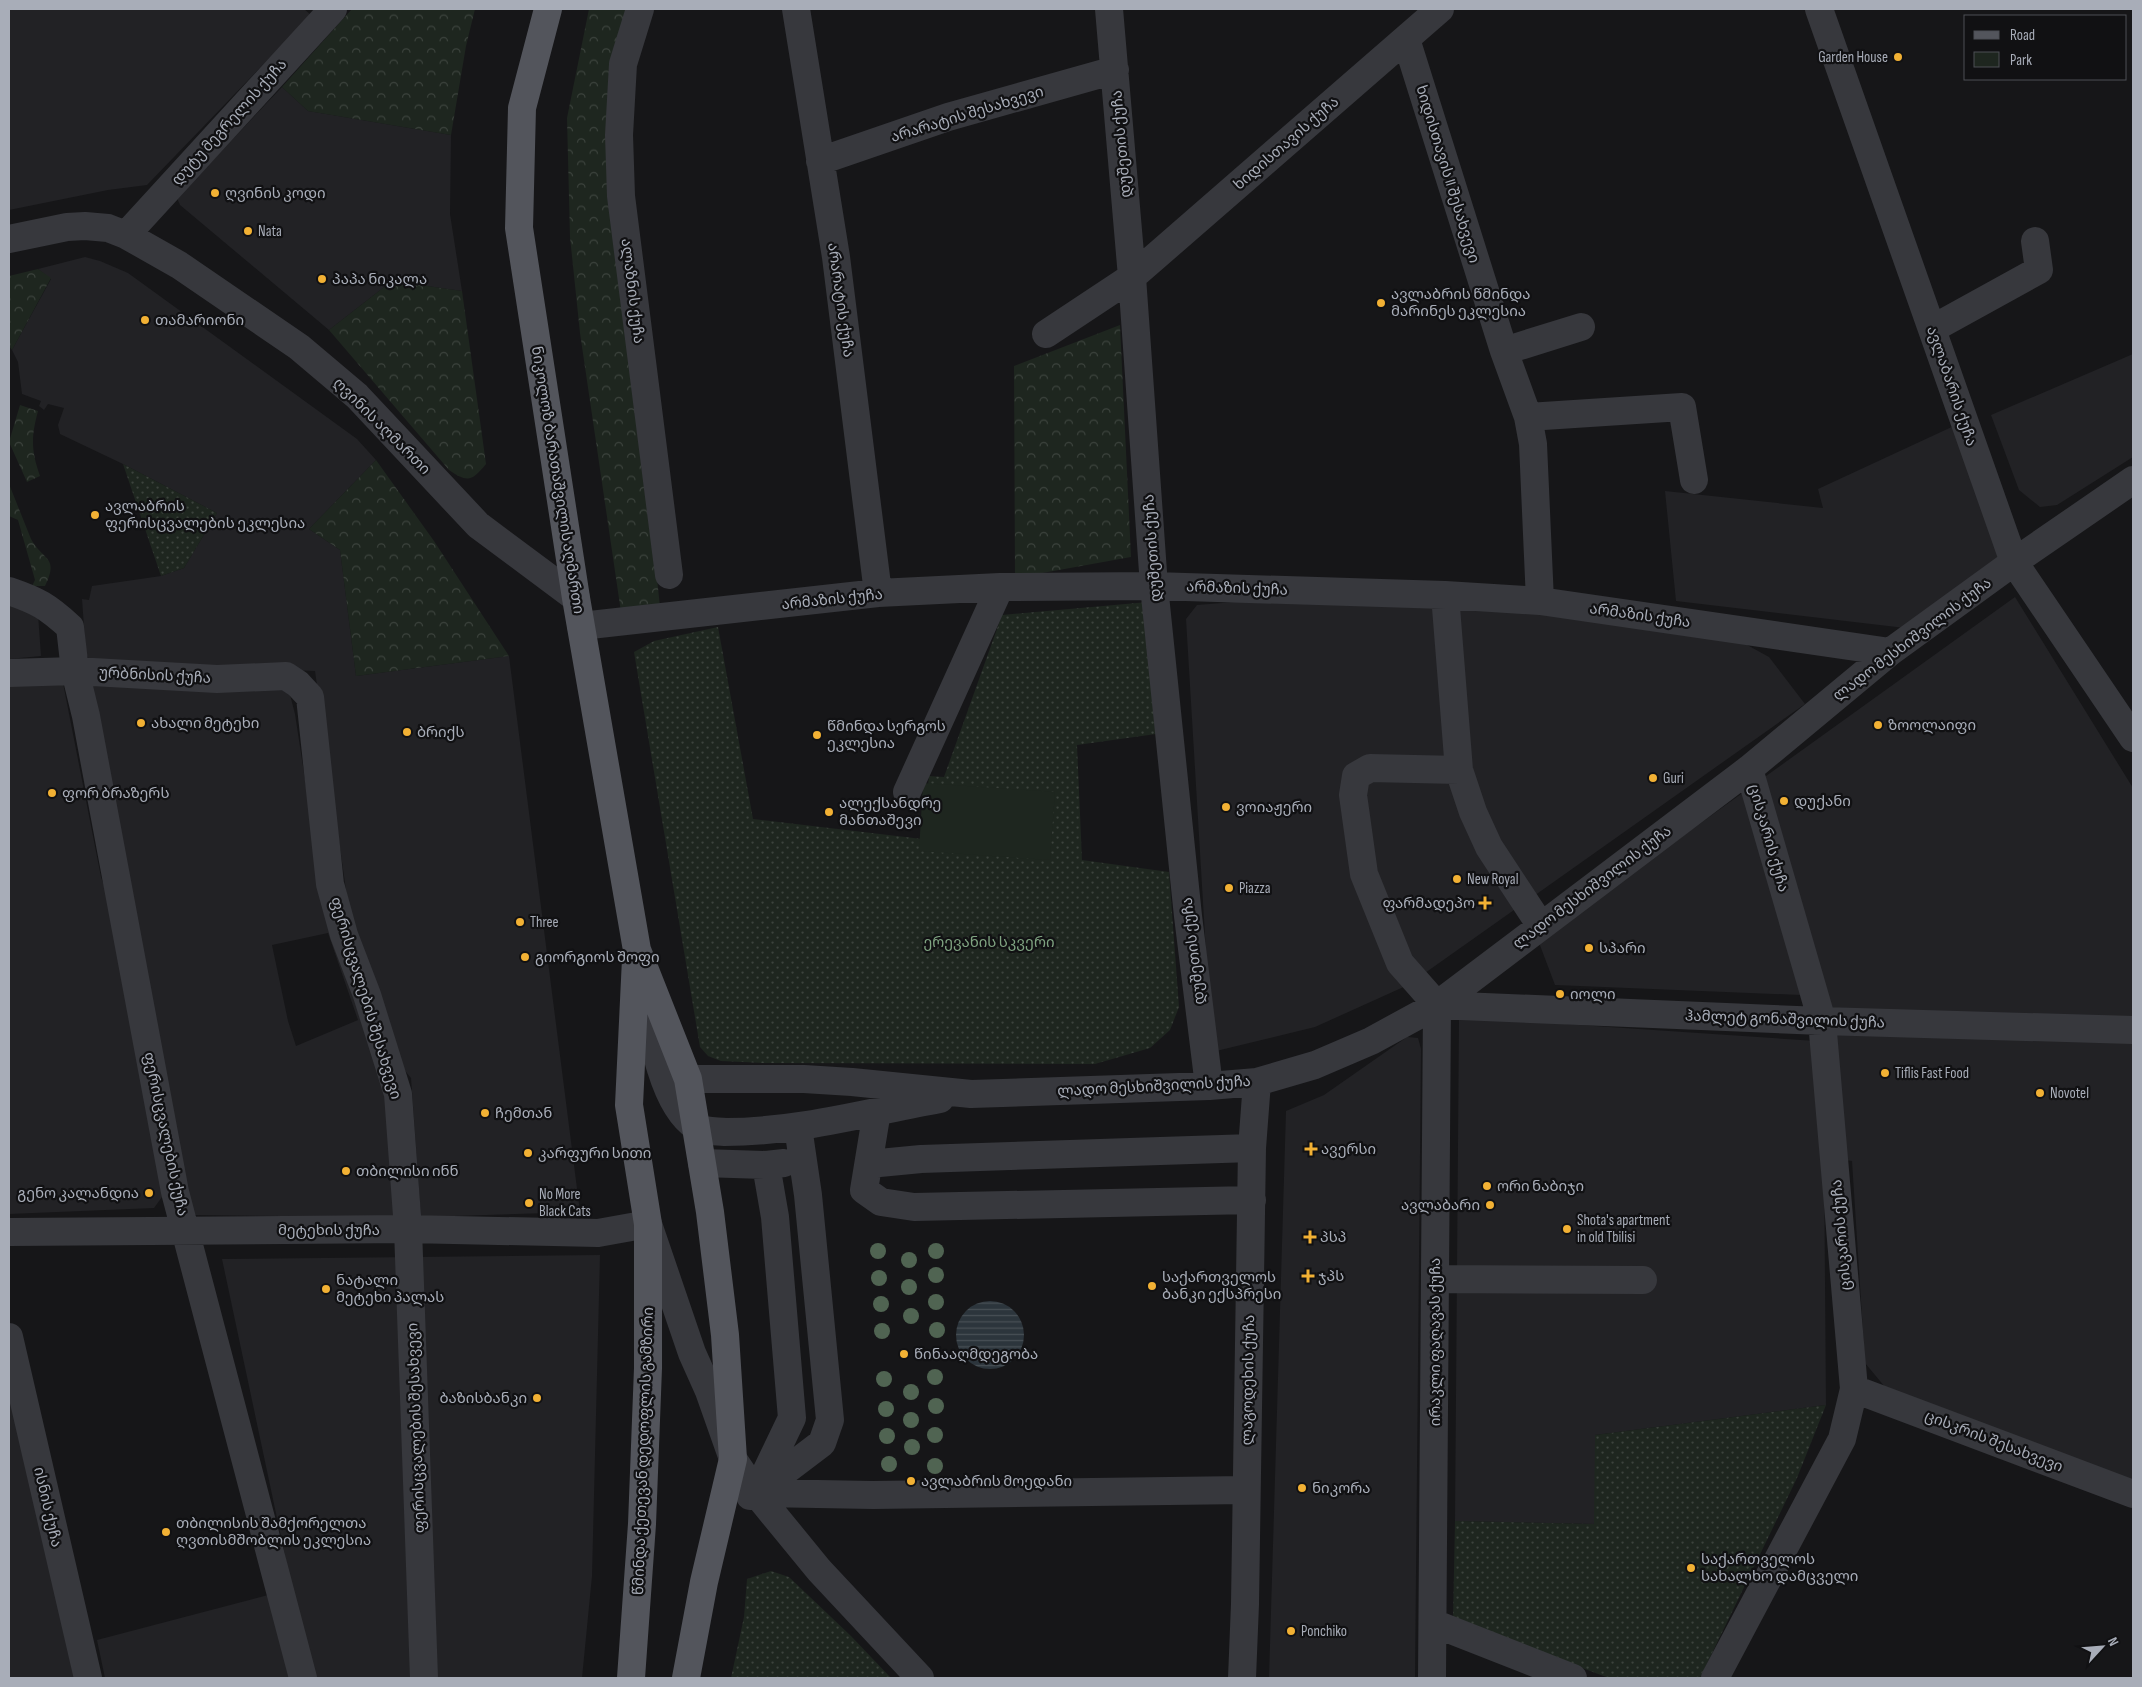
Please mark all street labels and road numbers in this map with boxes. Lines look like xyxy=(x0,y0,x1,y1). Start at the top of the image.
street label: დუტუ მეგრელის ქუჩა xyxy=(168,55,291,189)
street label: არარატის შესახვევი xyxy=(888,82,1046,147)
street label: ხიდისთავის II შესახვევი xyxy=(1411,83,1484,265)
street label: დუშეთის ქუჩა xyxy=(1107,89,1136,199)
street label: ხიდისთავის ქუჩა xyxy=(1230,92,1343,194)
street label: ალაზნის ქუჩა xyxy=(617,237,648,345)
street label: არარატის ქუჩა xyxy=(823,242,858,359)
street label: ავლაბარის ქუჩა xyxy=(1922,324,1981,449)
street label: ნიკოლოზ ბარათაშვილის აღმართი xyxy=(527,345,588,615)
street label: ღვინის აღმართი xyxy=(329,374,434,479)
street label: დუშეთის ქუჩა xyxy=(1139,493,1166,603)
street label: ლადო მესხიშვილის ქუჩა xyxy=(1829,573,1995,705)
street label: არმაზის ქუჩა xyxy=(1186,577,1288,600)
street label: არმაზის ქუჩა xyxy=(781,585,884,614)
street label: არმაზის ქუჩა xyxy=(1588,599,1692,632)
street label: ურბნისის ქუჩა xyxy=(99,663,211,688)
street label: ცისკარის ქუჩა xyxy=(1744,782,1793,894)
street label: ლადო მესხიშვილის ქუჩა xyxy=(1509,821,1675,953)
street label: ფერისცვალების შესახვევი xyxy=(326,895,405,1102)
street label: დუშეთის ქუჩა xyxy=(1177,896,1210,1006)
street label: ჰამლეტ გონაშვილის ქუჩა xyxy=(1685,1007,1885,1032)
street label: ფერისცვალების ქუჩა xyxy=(139,1050,192,1218)
street label: ლადო მესხიშვილის ქუჩა xyxy=(1057,1072,1251,1101)
street label: ცისკარის ქუჩა xyxy=(1827,1179,1856,1291)
street label: მეტეხის ქუჩა xyxy=(278,1221,380,1240)
street label: ირაკლი ფაღავას ქუჩა xyxy=(1426,1258,1445,1426)
street label: წმინდა ქეთევან დედოფლის გამზირი xyxy=(629,1307,658,1595)
street label: ლაგოდეხის ქუჩა xyxy=(1238,1314,1259,1446)
street label: ფერისცვალების შესახვევი xyxy=(403,1322,430,1534)
street label: ცისკრის შესახვევი xyxy=(1922,1406,2066,1477)
street label: ისნის ქუჩა xyxy=(29,1465,66,1549)

